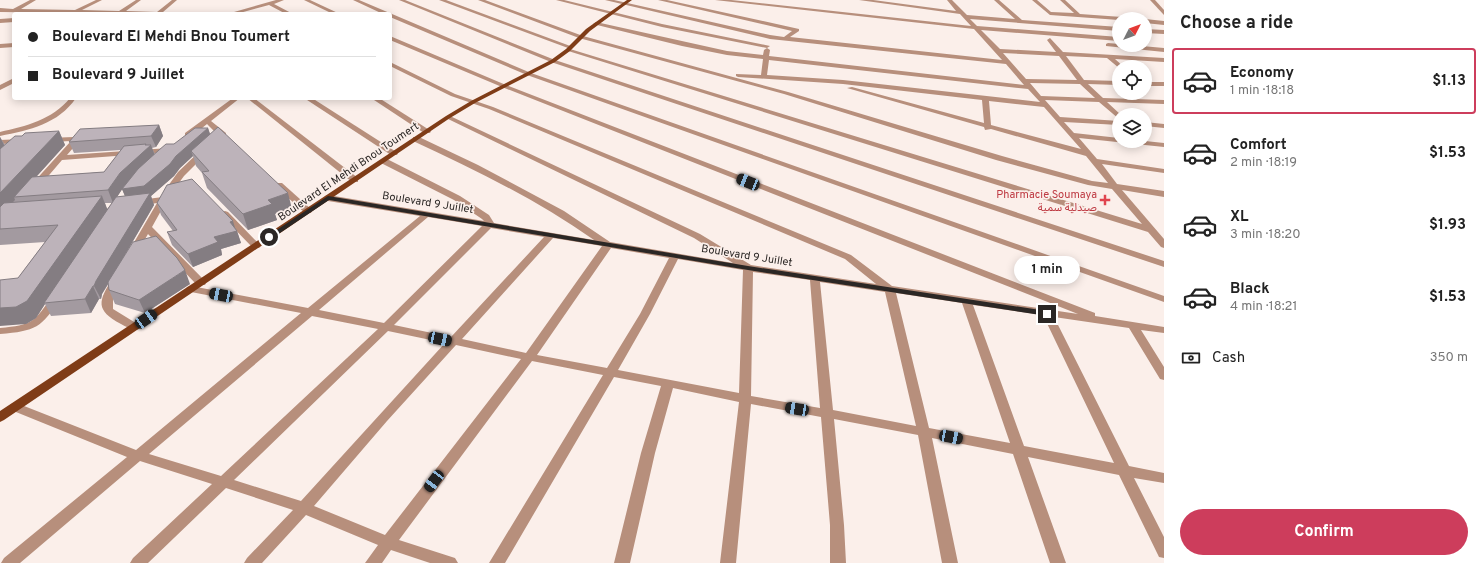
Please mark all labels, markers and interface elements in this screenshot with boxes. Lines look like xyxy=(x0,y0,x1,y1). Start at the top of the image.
north arrow xyxy=(1112,12,1152,52)
map controls xyxy=(1112,12,1152,148)
text: Choose a ride xyxy=(1180,12,1293,35)
text: Boulevard El Mehdi Bnou Toumert xyxy=(52,28,290,47)
button: locate xyxy=(1112,60,1152,100)
icon: car xyxy=(1182,63,1218,99)
text: Economy xyxy=(1230,64,1294,83)
text: Boulevard 9 Juillet xyxy=(52,66,184,85)
text: $1.13 xyxy=(1432,72,1466,91)
text: 1 min · 18:18 xyxy=(1230,83,1294,99)
button: layers xyxy=(1112,108,1152,148)
street label: Boulevard El Mehdi Bnou Toumert xyxy=(275,119,422,224)
icon: car xyxy=(1182,135,1218,171)
text: Comfort xyxy=(1230,136,1287,155)
text: $1.53 xyxy=(1429,144,1466,163)
text: 2 min · 18:19 xyxy=(1230,155,1297,171)
car xyxy=(735,172,761,192)
place label: Pharmacie Soumaya صيدلية سمية xyxy=(996,188,1097,215)
street label: Boulevard 9 Juillet xyxy=(381,189,474,217)
marker: Pharmacie Soumaya صيدلية سمية xyxy=(1100,195,1110,205)
icon: car xyxy=(1182,207,1218,243)
text: XL xyxy=(1230,208,1248,227)
text: $1.93 xyxy=(1429,216,1466,235)
text: 3 min · 18:20 xyxy=(1230,227,1301,243)
route start xyxy=(260,228,278,246)
street label: Boulevard 9 Juillet xyxy=(700,242,793,270)
callout: 1 min xyxy=(1014,256,1080,284)
text: 1 min xyxy=(1031,262,1063,278)
icon: car xyxy=(1182,279,1218,315)
text: Black xyxy=(1230,280,1270,299)
car xyxy=(208,287,234,303)
text: $1.53 xyxy=(1429,288,1466,307)
text: 4 min · 18:21 xyxy=(1230,299,1297,315)
route end xyxy=(1038,305,1056,323)
car xyxy=(133,307,159,331)
car xyxy=(427,331,453,347)
icon: cash xyxy=(1180,347,1202,369)
text: Cash xyxy=(1212,349,1245,368)
text: 350 m xyxy=(1430,350,1468,366)
car xyxy=(784,401,810,417)
car xyxy=(938,429,964,445)
car xyxy=(422,468,446,494)
button: Confirm xyxy=(1180,509,1468,555)

